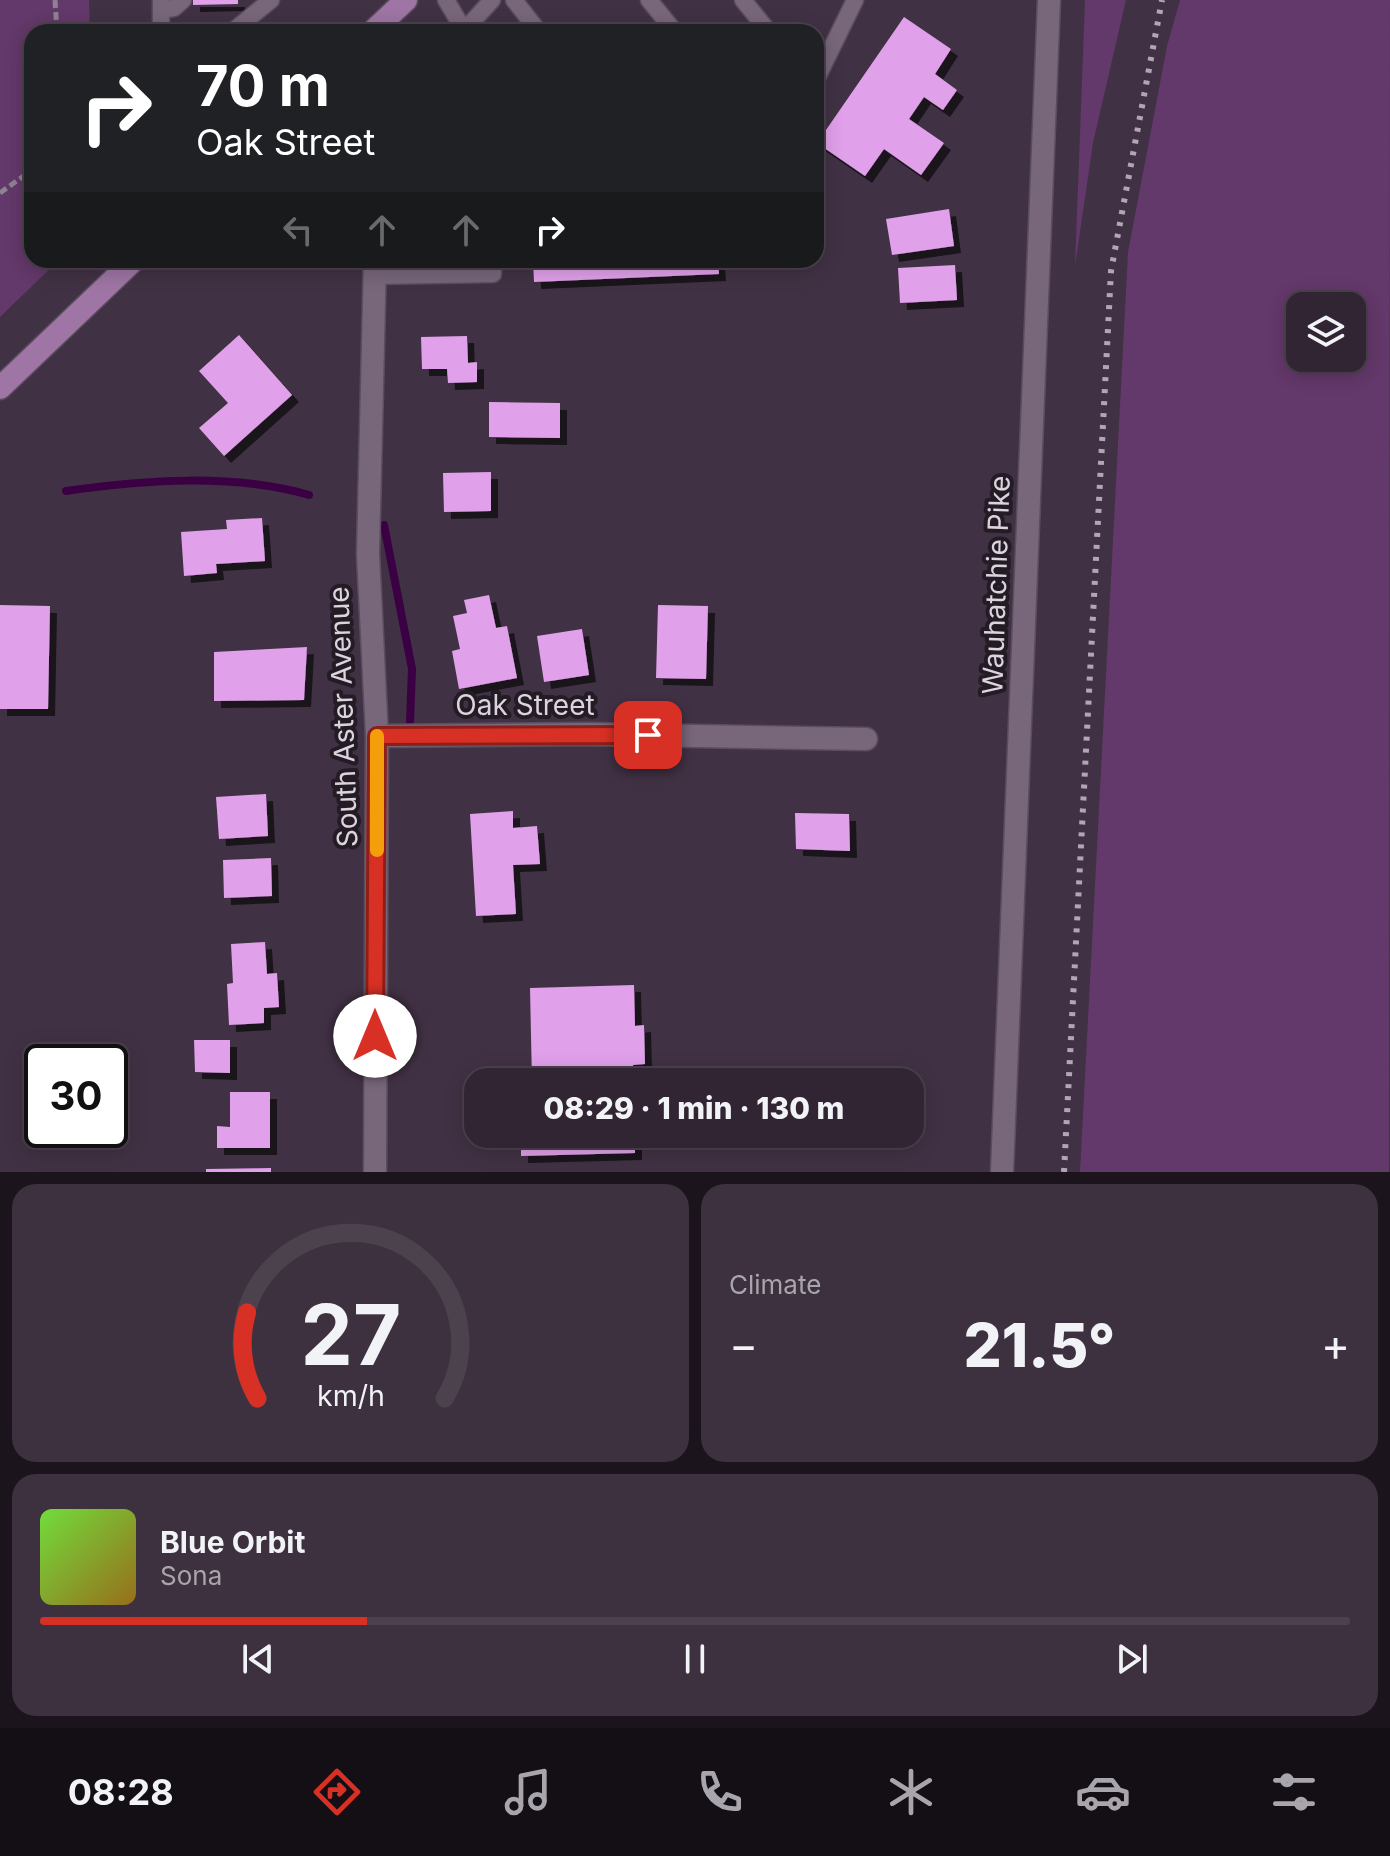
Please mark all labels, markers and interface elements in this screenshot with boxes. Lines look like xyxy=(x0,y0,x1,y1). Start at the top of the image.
text: 70 m xyxy=(196,52,330,120)
icon: right xyxy=(64,56,168,160)
text: Oak Street xyxy=(196,120,375,164)
icon: left xyxy=(276,208,320,252)
icon: ahead xyxy=(360,208,404,252)
icon: ahead xyxy=(444,208,488,252)
icon: right xyxy=(528,208,572,252)
map controls xyxy=(1286,292,1366,372)
button: layers xyxy=(1286,292,1366,372)
street label: Wauhatchie Pike xyxy=(975,475,1017,695)
street label: South Aster Avenue xyxy=(321,586,365,848)
street label: Oak Street xyxy=(455,688,595,722)
pin xyxy=(614,701,682,769)
icon: arrive xyxy=(626,713,670,757)
position arrow xyxy=(333,994,417,1078)
speed limit sign: 30 xyxy=(24,1044,128,1148)
text: 08:29 · 1 min · 130 m xyxy=(544,1090,844,1126)
text: Climate xyxy=(729,1269,821,1300)
text: 27 xyxy=(300,1284,401,1385)
text: 21.5° xyxy=(963,1309,1116,1381)
text: − xyxy=(729,1318,758,1372)
text: + xyxy=(1321,1318,1350,1372)
text: km/h xyxy=(317,1378,384,1413)
text: Blue Orbit xyxy=(160,1524,305,1560)
text: Sona xyxy=(160,1560,222,1591)
icon: previous xyxy=(236,1637,280,1681)
icon: pause xyxy=(673,1637,717,1681)
icon: next xyxy=(1110,1637,1154,1681)
icon: directions xyxy=(309,1764,365,1820)
icon: music xyxy=(500,1764,556,1820)
icon: phone xyxy=(692,1764,748,1820)
icon: climate xyxy=(883,1764,939,1820)
icon: car xyxy=(1075,1764,1131,1820)
icon: filters xyxy=(1266,1764,1322,1820)
text: 08:28 xyxy=(68,1770,174,1814)

